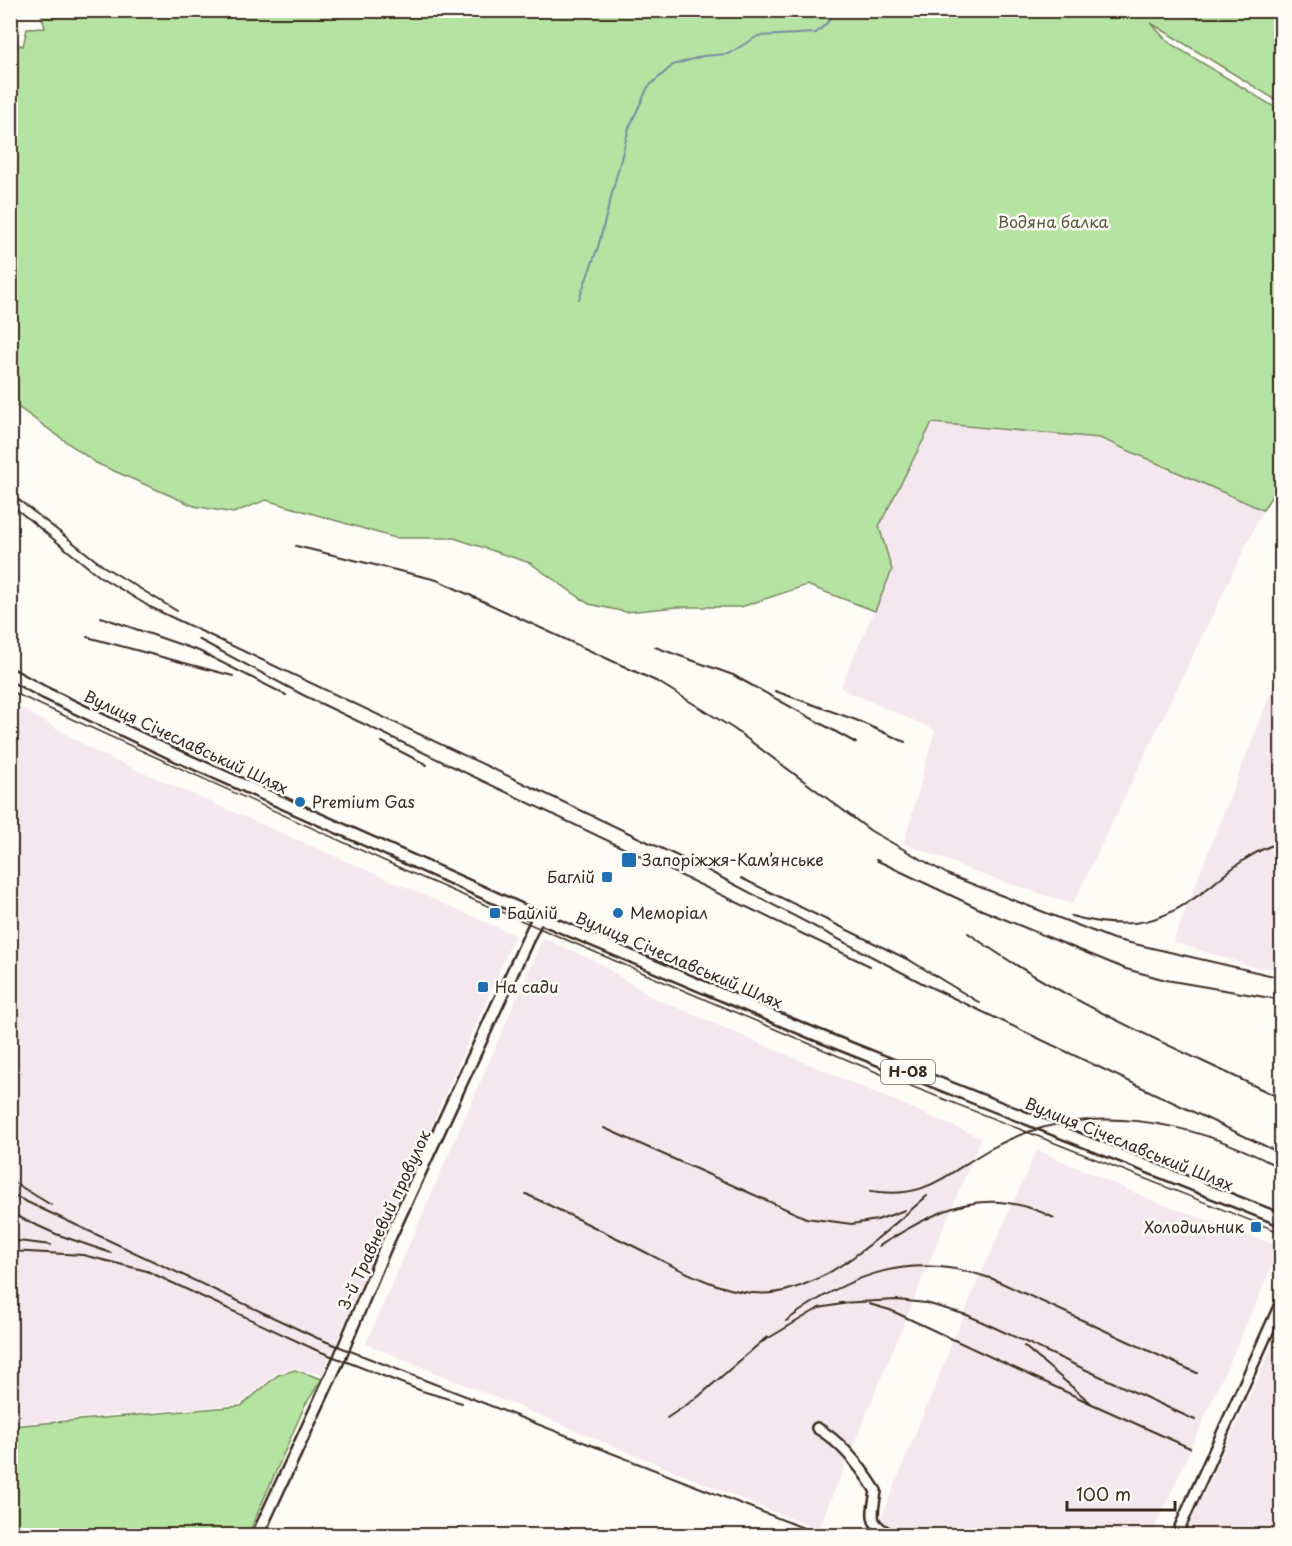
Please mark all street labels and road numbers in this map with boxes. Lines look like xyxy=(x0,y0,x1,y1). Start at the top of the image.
street label: Вулиця Січеславський Шлях xyxy=(80,683,293,799)
street label: Вулиця Січеславський Шлях xyxy=(572,904,787,1014)
road number: Н-08 xyxy=(881,1060,935,1084)
street label: Вулиця Січеславський Шлях xyxy=(1022,1090,1237,1196)
street label: 3-й Травневий провулок xyxy=(331,1125,436,1314)

